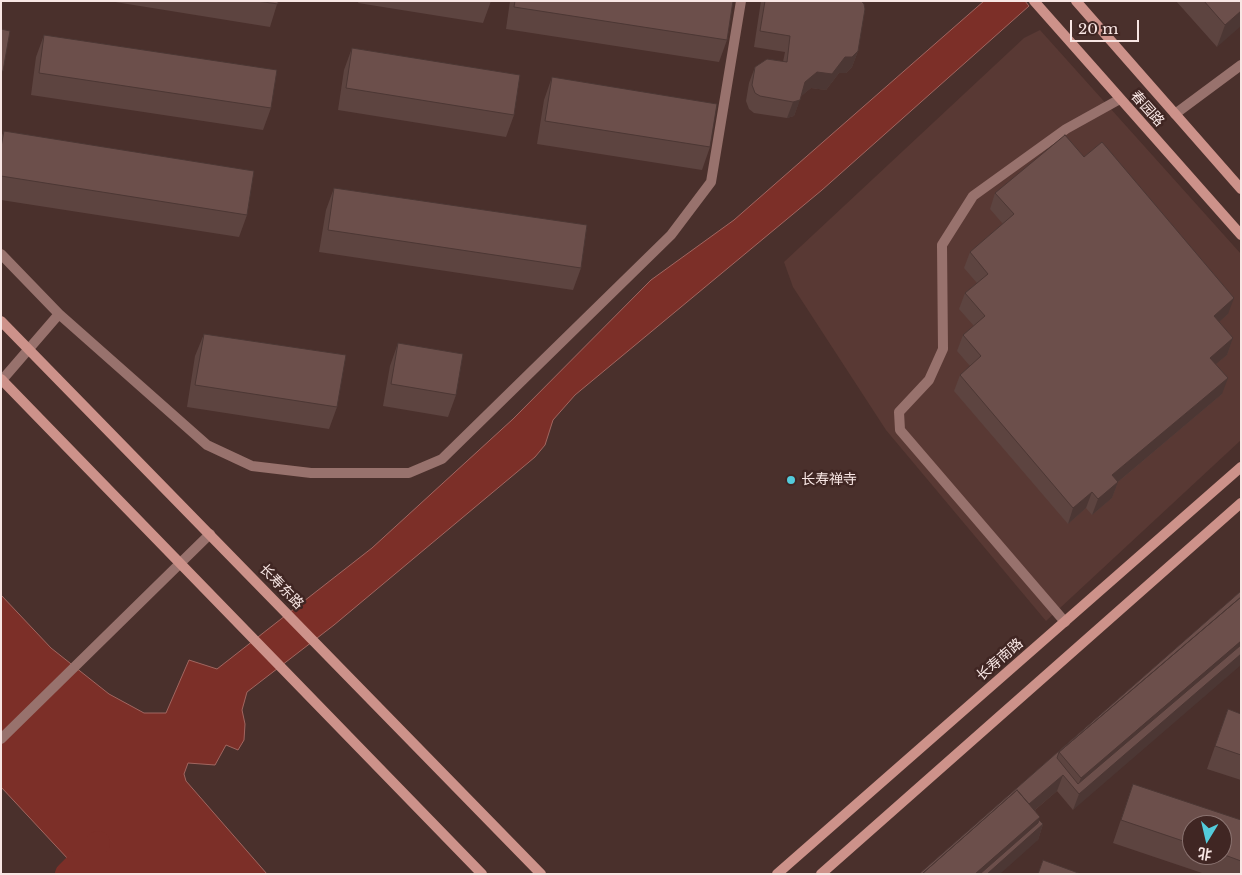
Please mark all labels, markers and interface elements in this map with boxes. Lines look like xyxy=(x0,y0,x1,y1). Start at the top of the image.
scale bar xyxy=(1072,10,1141,42)
text: 20 m xyxy=(1078,19,1118,38)
street label: 春园路 xyxy=(1127,88,1167,130)
place label: 长寿禅寺 xyxy=(801,472,857,488)
marker: 长寿禅寺 xyxy=(785,474,797,486)
street label: 长寿东路 xyxy=(256,561,306,613)
street label: 长寿南路 xyxy=(973,635,1027,685)
north arrow xyxy=(1182,815,1232,865)
text: 北 xyxy=(1196,844,1213,864)

